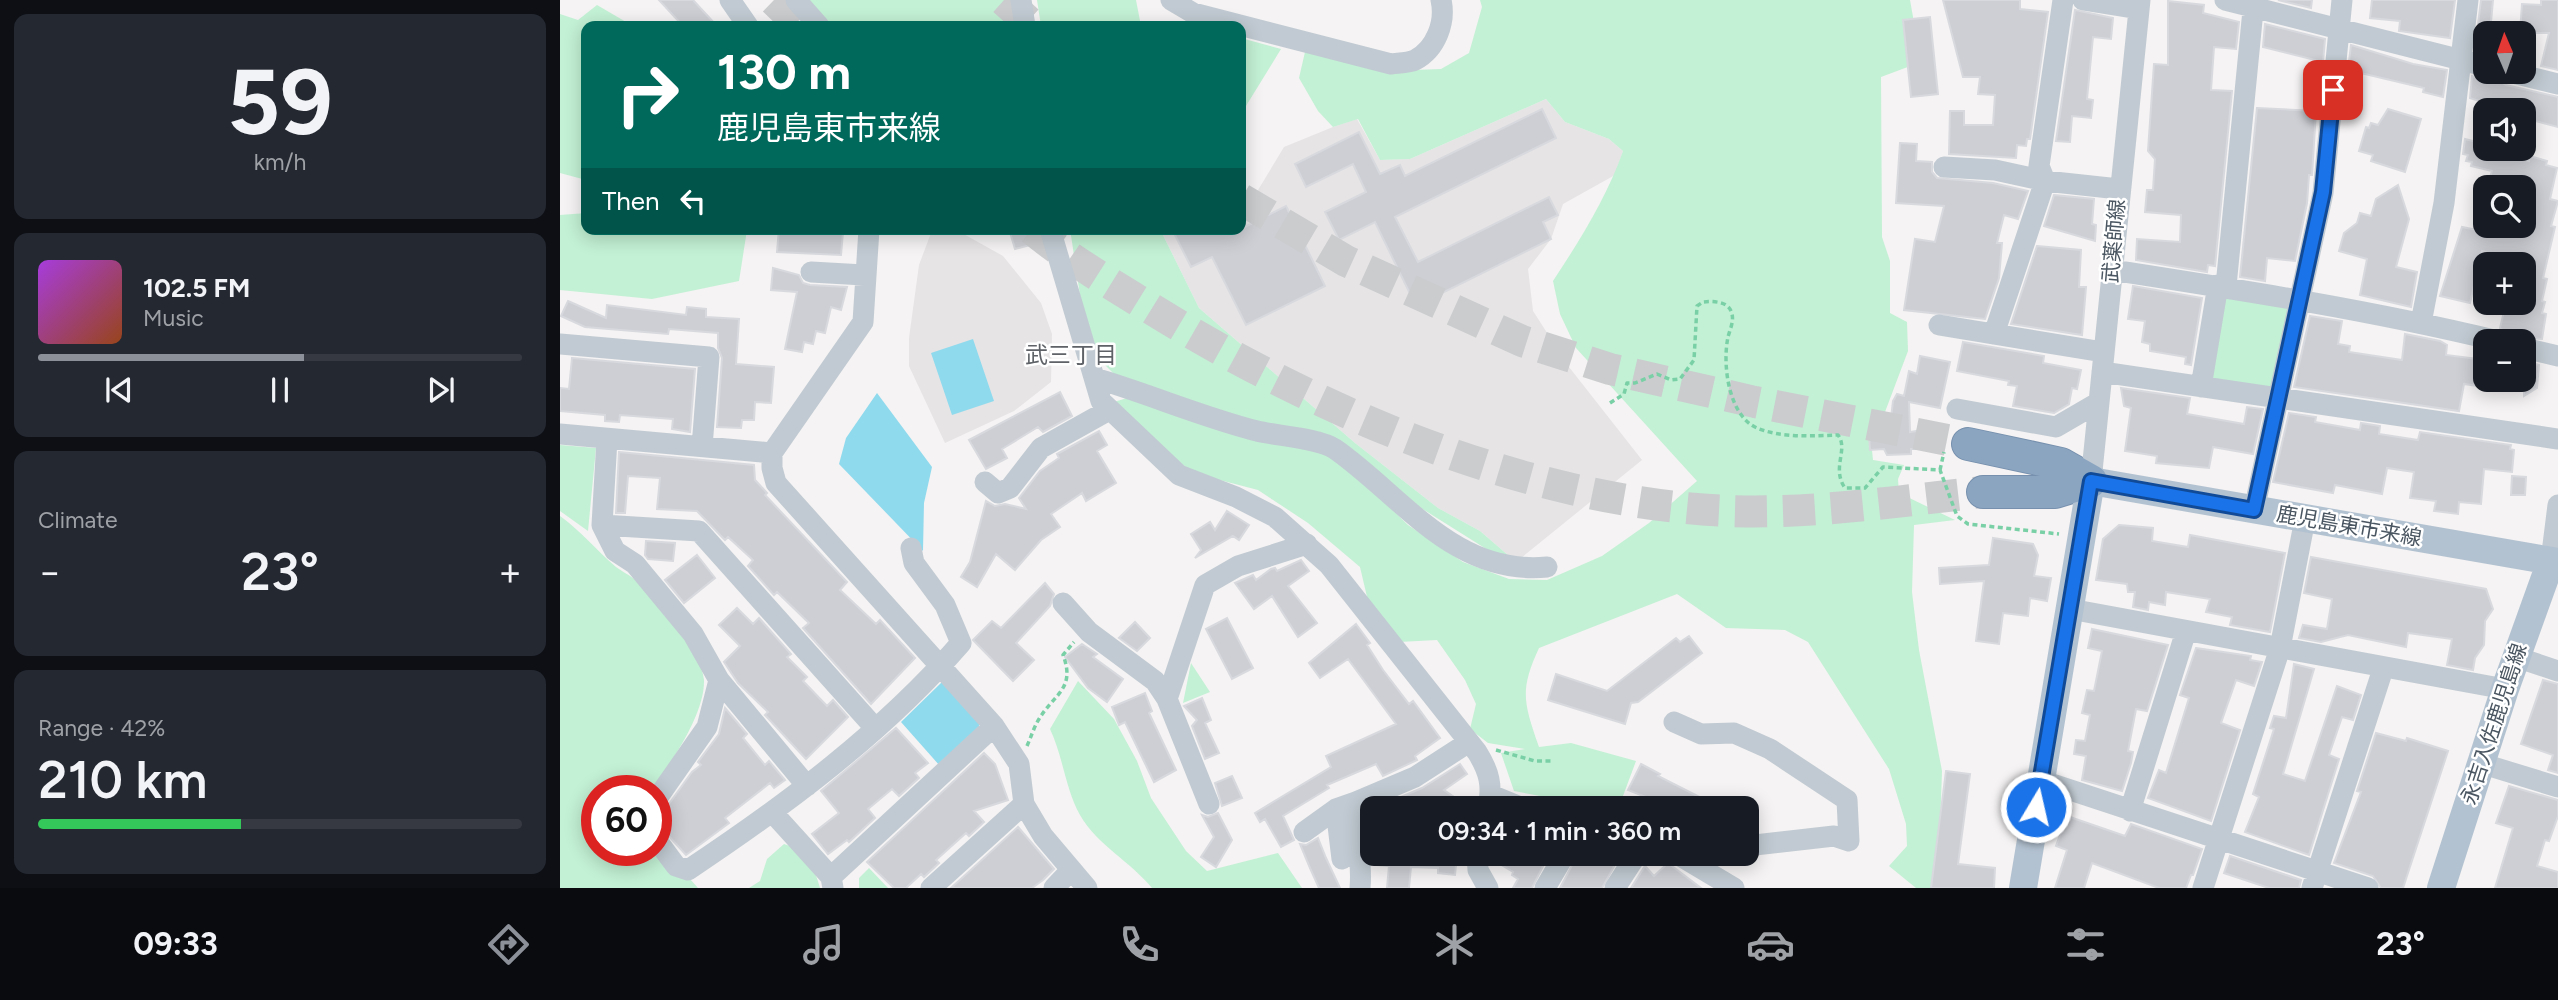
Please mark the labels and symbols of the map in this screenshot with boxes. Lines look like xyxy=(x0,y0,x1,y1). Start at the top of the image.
north arrow xyxy=(2473,21,2536,84)
pin xyxy=(2303,60,2363,120)
street label: 武薬師線 xyxy=(2097,198,2130,284)
district label: 武三丁目 xyxy=(1025,341,1117,369)
street label: 鹿児島東市来線 xyxy=(2275,500,2424,551)
street label: 永吉入佐鹿児島線 xyxy=(2456,640,2531,808)
position arrow xyxy=(1999,770,2073,844)
speed limit sign: 60 xyxy=(581,775,672,866)

